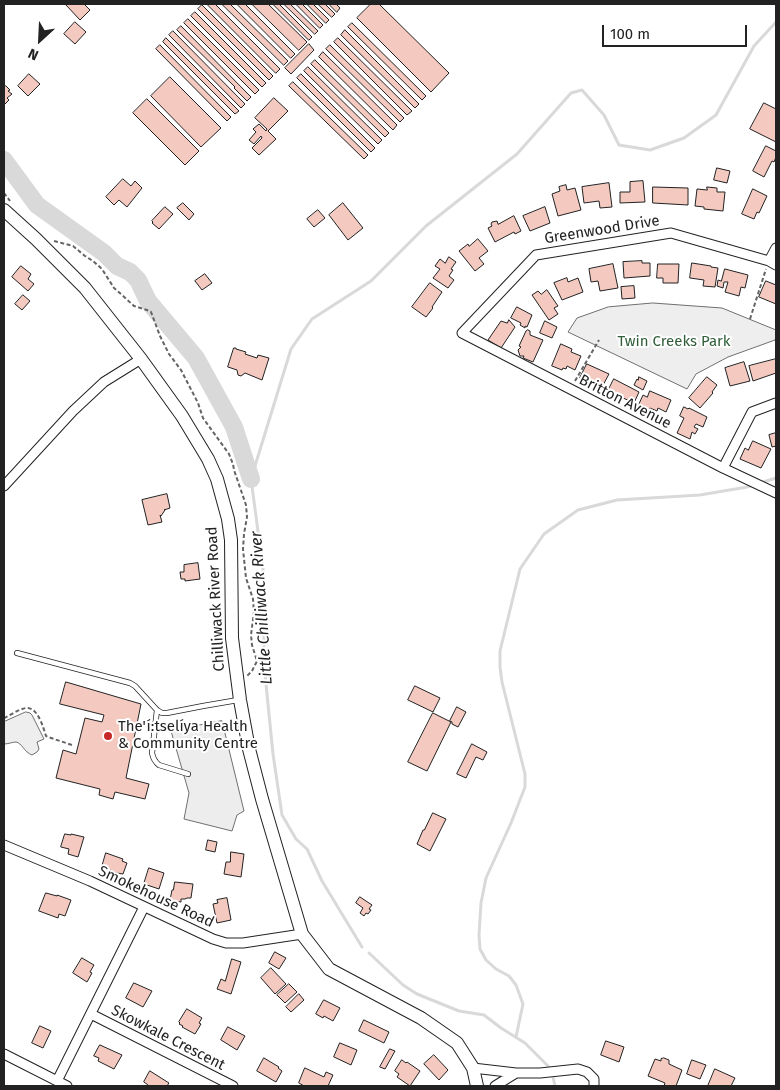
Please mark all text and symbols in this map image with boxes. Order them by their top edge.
north arrow [15,15,65,65]
scale bar [605,15,750,47]
text: 100 m [610,25,650,43]
text: N [26,44,41,64]
street label: Greenwood Drive [543,212,661,248]
park label: Twin Creeks Park [617,333,731,351]
street label: Britton Avenue [576,371,674,433]
street label: Chilliwack River Road [203,526,229,672]
water label: Little Chilliwack River [247,531,277,685]
place label: The'í:tselíya Health & Community Centre [118,718,258,753]
marker: The'í:tselíya Health & Community Centre [102,730,114,742]
street label: Smokehouse Road [95,862,217,932]
street label: Skowkale Crescent [108,1002,228,1074]

